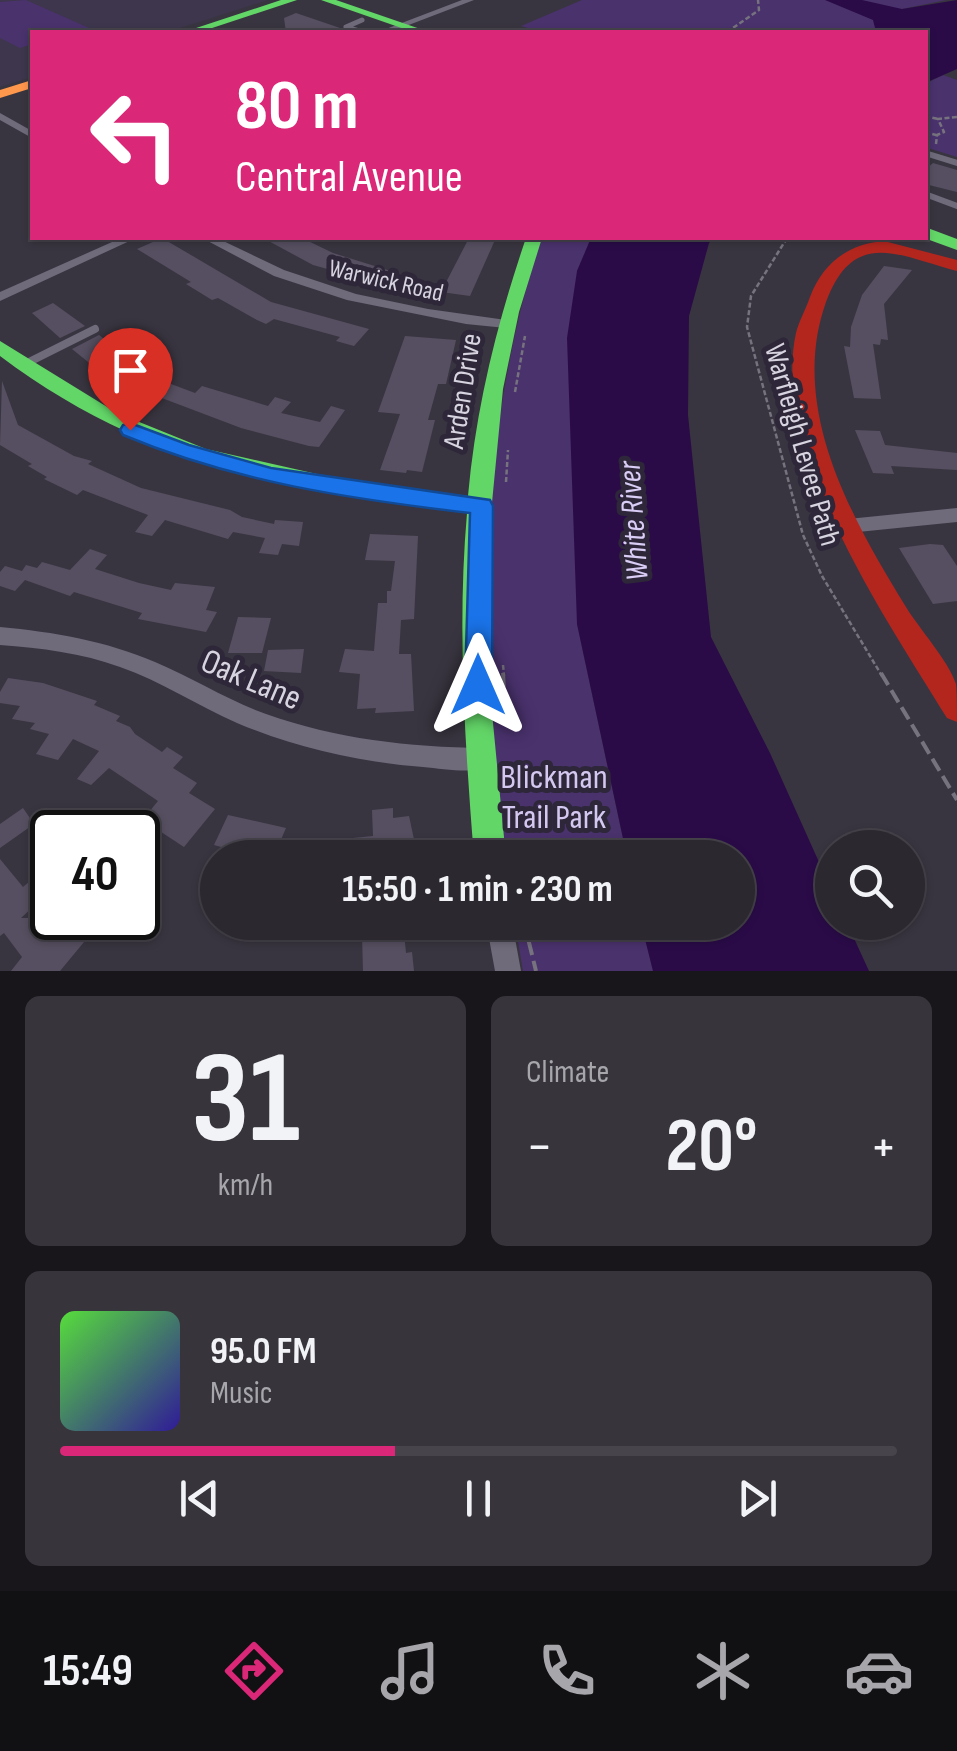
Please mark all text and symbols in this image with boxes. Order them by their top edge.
text: 80 m [235,65,359,149]
icon: left [70,70,200,200]
text: Central Avenue [235,150,463,205]
street label: Warwick Road [326,253,446,309]
pin [88,328,173,431]
street label: Arden Drive [436,331,490,452]
street label: Warfleigh Levee Path [756,340,848,550]
icon: arrive [103,343,158,398]
water label: White River [610,459,658,582]
position arrow [426,633,530,737]
street label: Oak Lane [194,640,308,720]
park label: Blickman Trail Park [500,756,608,839]
speed limit sign: 40 [30,810,160,940]
map controls [815,830,925,940]
button: search [815,830,925,940]
text: 15:50 · 1 min · 230 m [342,867,613,912]
text: 31 [191,1023,300,1179]
text: Climate [526,1053,609,1092]
text: 20° [665,1102,758,1193]
text: − [526,1114,553,1181]
text: + [870,1114,897,1181]
text: km/h [218,1166,273,1205]
text: 95.0 FM [210,1329,316,1374]
text: Music [210,1374,273,1413]
icon: previous [172,1471,227,1526]
icon: pause [451,1471,506,1526]
icon: next [730,1471,785,1526]
icon: directions [219,1636,289,1706]
icon: music [375,1636,445,1706]
icon: phone [532,1636,602,1706]
icon: climate [688,1636,758,1706]
icon: car [844,1636,914,1706]
text: 15:49 [43,1644,133,1699]

